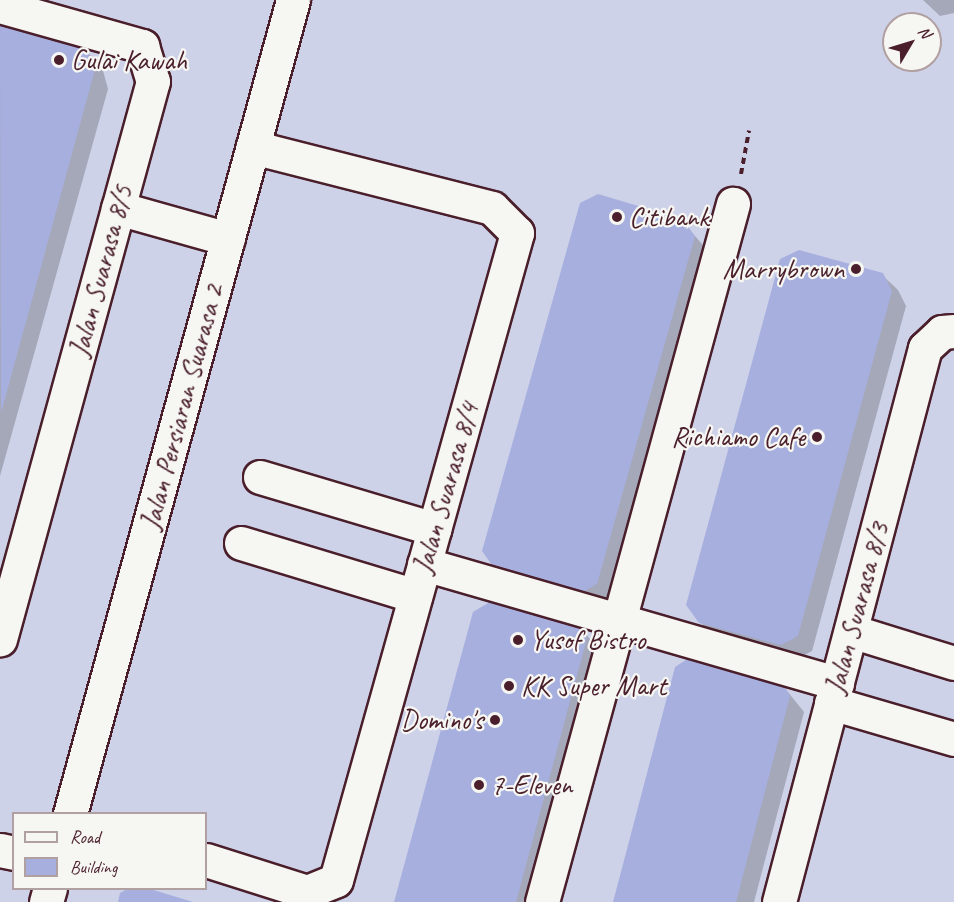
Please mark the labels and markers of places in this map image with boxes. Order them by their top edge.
place label: Gulai Kawah [71,43,186,77]
marker: Gulai Kawah [52,53,66,67]
place label: Citibank [629,200,708,234]
marker: Citibank [610,210,624,224]
place label: Marrybrown [723,252,844,286]
marker: Marrybrown [849,262,863,276]
place label: Richiamo Cafe [670,420,805,454]
marker: Richiamo Cafe [810,430,824,444]
place label: Yusof Bistro [530,623,646,657]
marker: Yusof Bistro [511,633,525,647]
place label: KK Super Mart [521,669,667,703]
marker: KK Super Mart [502,679,516,693]
place label: Domino's [400,703,483,737]
marker: Domino's [488,713,502,727]
place label: 7-Eleven [491,768,572,802]
marker: 7-Eleven [472,778,486,792]

